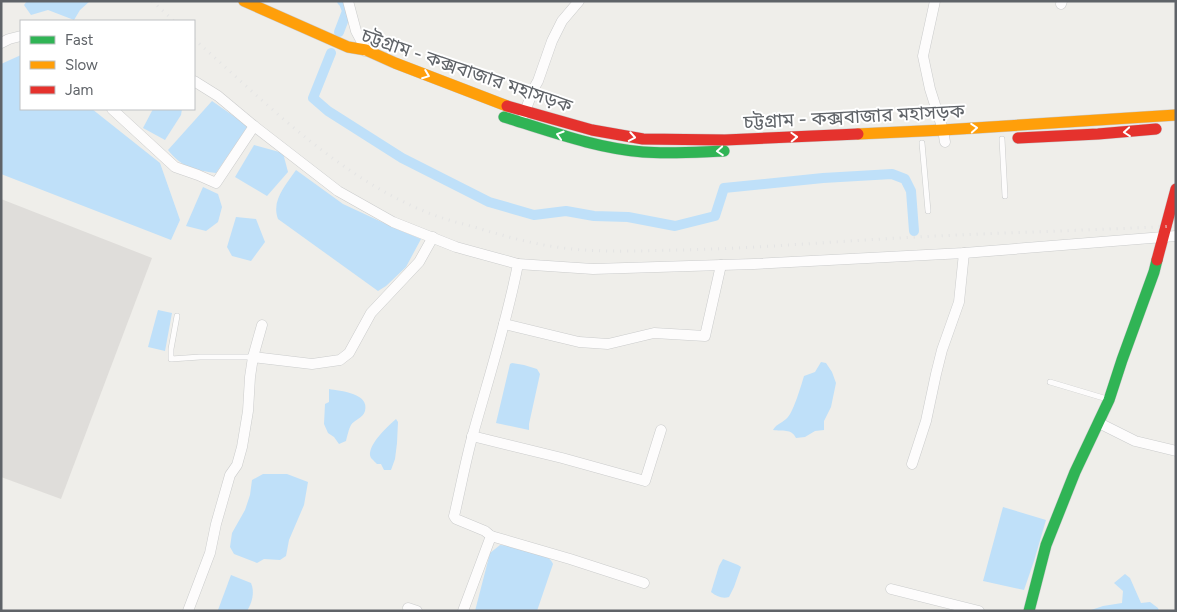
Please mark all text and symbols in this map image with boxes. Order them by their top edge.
legend [20,20,195,110]
street label: চট্টগ্রাম - কক্সবাজার মহাসড়ক [357,23,576,118]
text: Fast [65,31,94,49]
text: Slow [65,56,98,74]
one-way arrow [422,69,430,79]
text: Jam [65,81,93,99]
street label: চট্টগ্রাম - কক্সবাজার মহাসড়ক [742,99,966,134]
one-way arrow [970,123,978,134]
one-way arrow [1123,126,1131,137]
one-way arrow [556,130,564,140]
one-way arrow [790,131,798,142]
one-way arrow [627,132,636,142]
one-way arrow [716,146,724,157]

